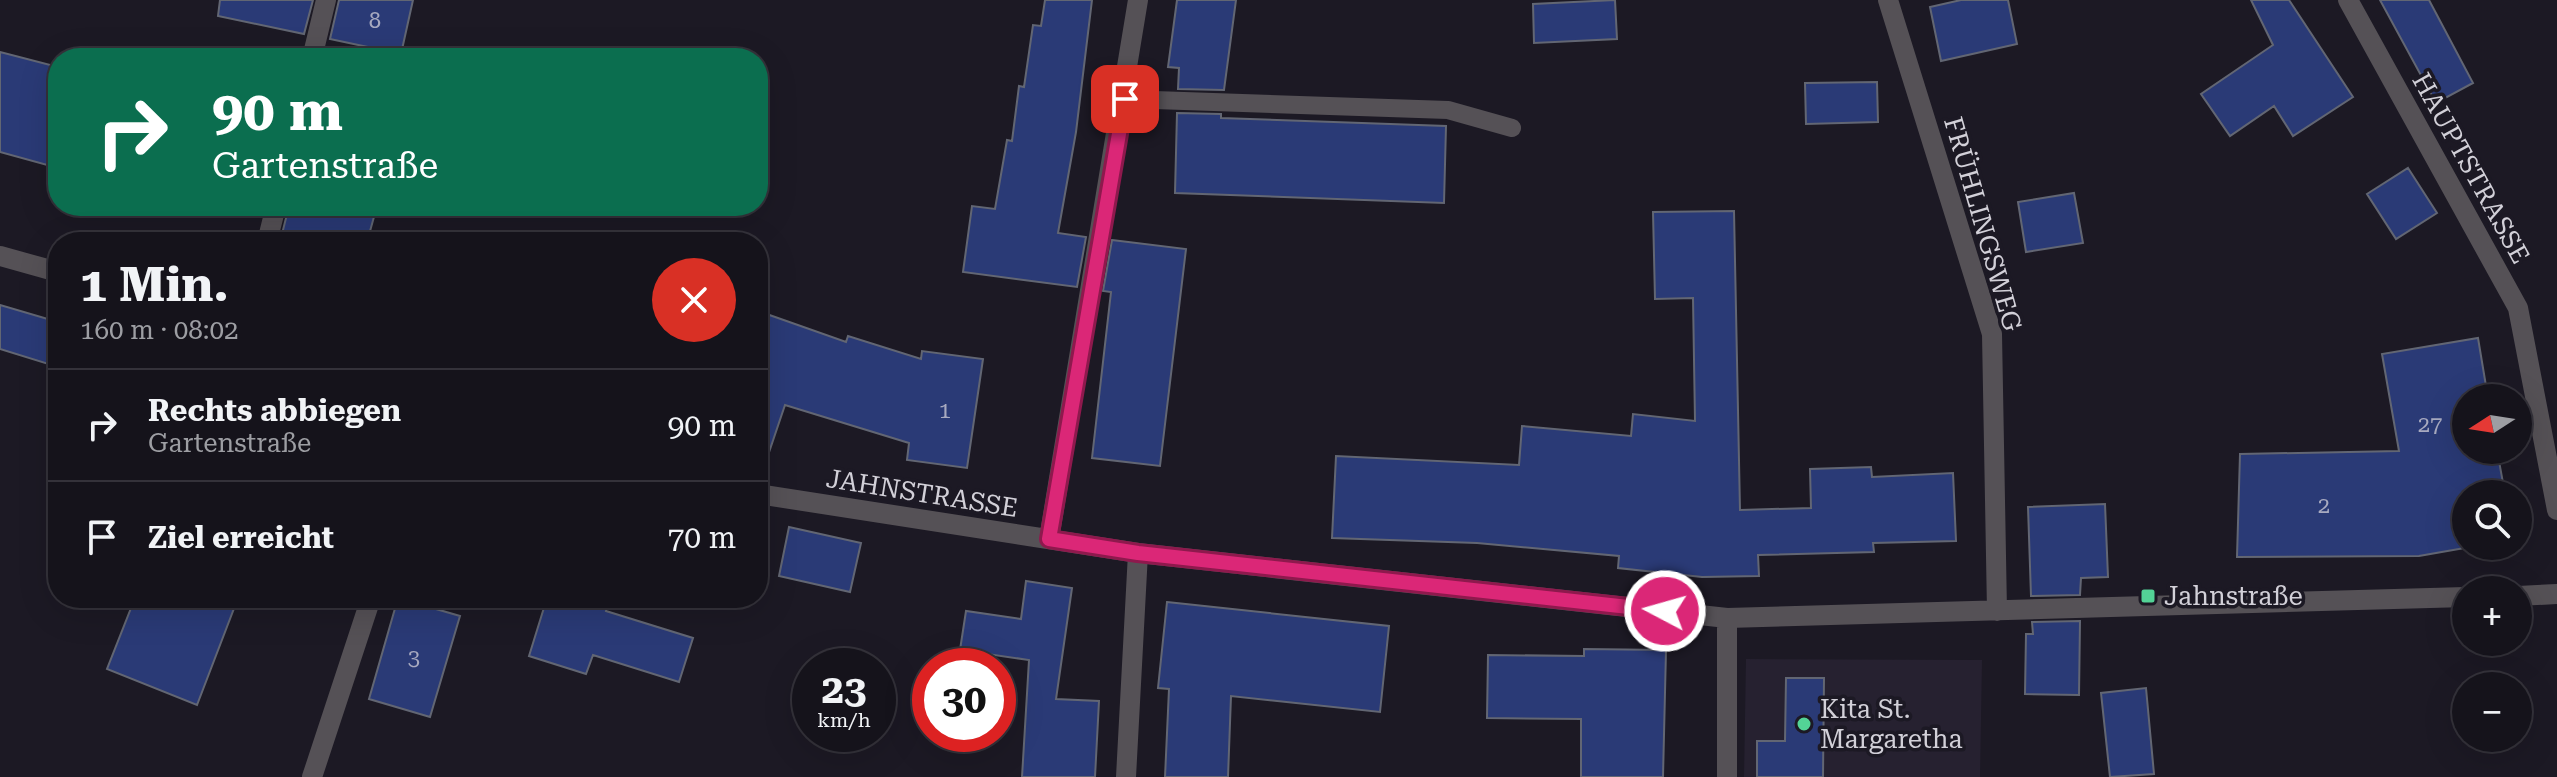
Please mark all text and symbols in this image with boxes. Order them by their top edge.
house number: 8 [369,8,381,33]
pin [1091,65,1159,133]
street label: HAUPTSTRASSE [2406,68,2536,268]
icon: arrive [1103,77,1147,121]
text: 90 m [212,78,343,144]
icon: right [80,80,184,184]
street label: FRÜHLINGSWEG [1938,113,2029,335]
text: Gartenstraße [212,145,438,187]
text: 1 Min. [80,257,229,313]
button: close [652,258,736,342]
text: 160 m · 08:02 [80,315,239,345]
north arrow [2452,384,2532,464]
map controls [2452,384,2532,752]
text: Rechts abbiegen [148,393,401,428]
house number: 1 [939,398,951,423]
icon: right [80,403,124,447]
text: 90 m [667,408,736,443]
house number: 27 [2418,412,2442,437]
text: Gartenstraße [148,428,311,458]
street label: JAHNSTRASSE [824,463,1020,523]
button: search [2452,480,2532,560]
house number: 2 [2318,493,2330,518]
icon: arrive [80,515,124,559]
text: Ziel erreicht [148,520,334,555]
text: 70 m [667,520,736,555]
position arrow [1623,569,1707,653]
button: + [2452,576,2532,656]
place label: Jahnstraße [2164,581,2303,611]
marker: Jahnstraße [2139,587,2157,605]
house number: 3 [408,645,420,670]
speed limit sign: 30 [912,648,1016,752]
text: 23 [822,666,866,713]
button: − [2452,672,2532,752]
place label: Kita St. Margaretha [1820,694,1963,754]
text: km/h [817,708,871,732]
marker: Kita St. Margaretha [1795,715,1813,733]

